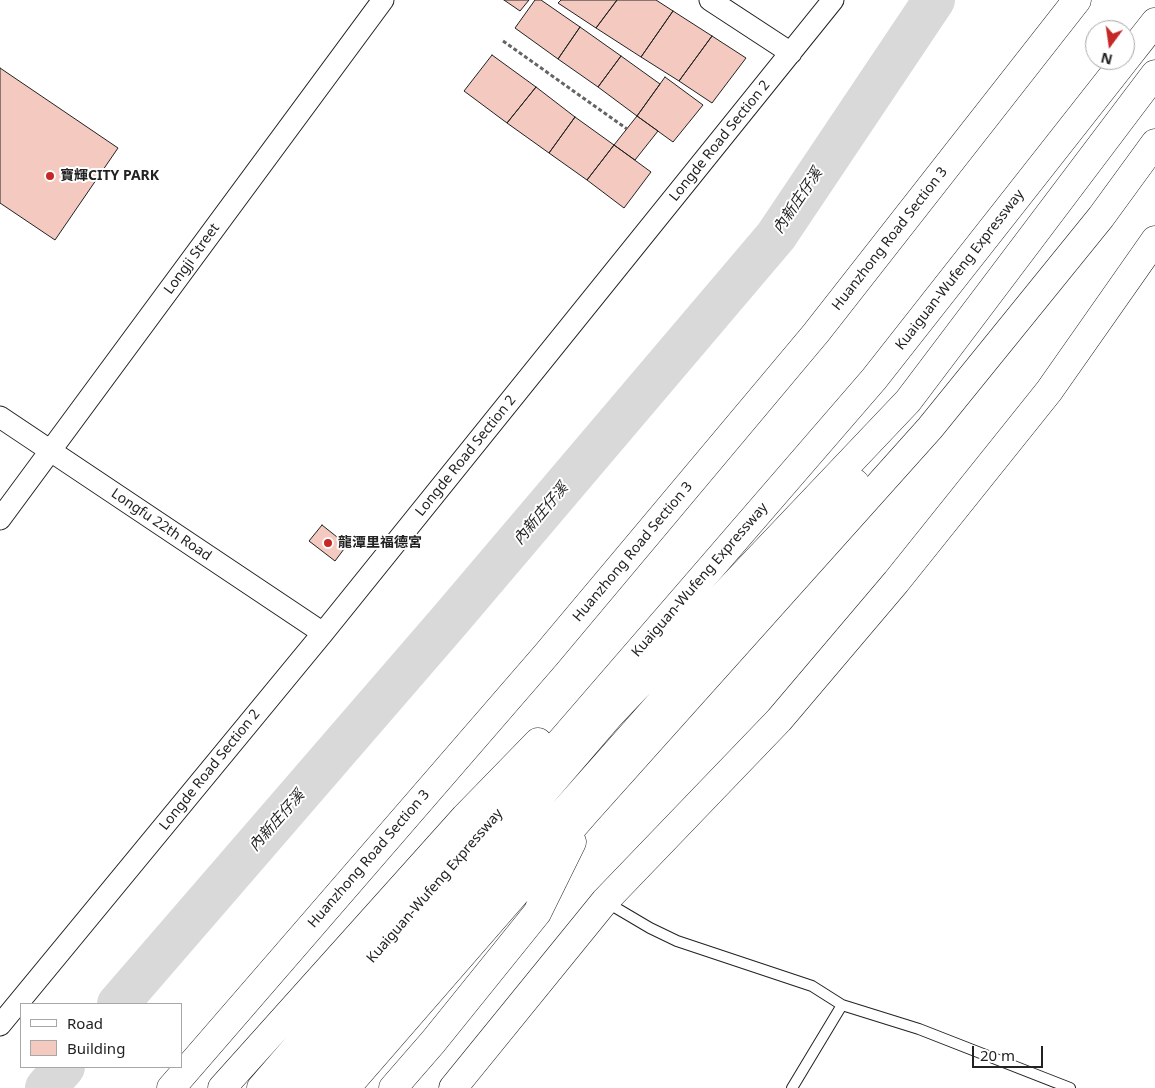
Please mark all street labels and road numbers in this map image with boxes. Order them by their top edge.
street label: Longde Road Section 2 [666,77,774,205]
street label: Huanzhong Road Section 3 [829,164,951,314]
street label: Kuaiguan-Wufeng Expressway [892,186,1028,354]
street label: Longji Street [161,220,223,298]
street label: Longde Road Section 2 [412,392,520,520]
street label: Huanzhong Road Section 3 [570,479,696,625]
street label: Longfu 22th Road [108,485,214,565]
street label: Kuaiguan-Wufeng Expressway [628,499,772,661]
street label: Longde Road Section 2 [156,706,264,834]
street label: Huanzhong Road Section 3 [305,787,433,931]
street label: Kuaiguan-Wufeng Expressway [363,805,507,967]

